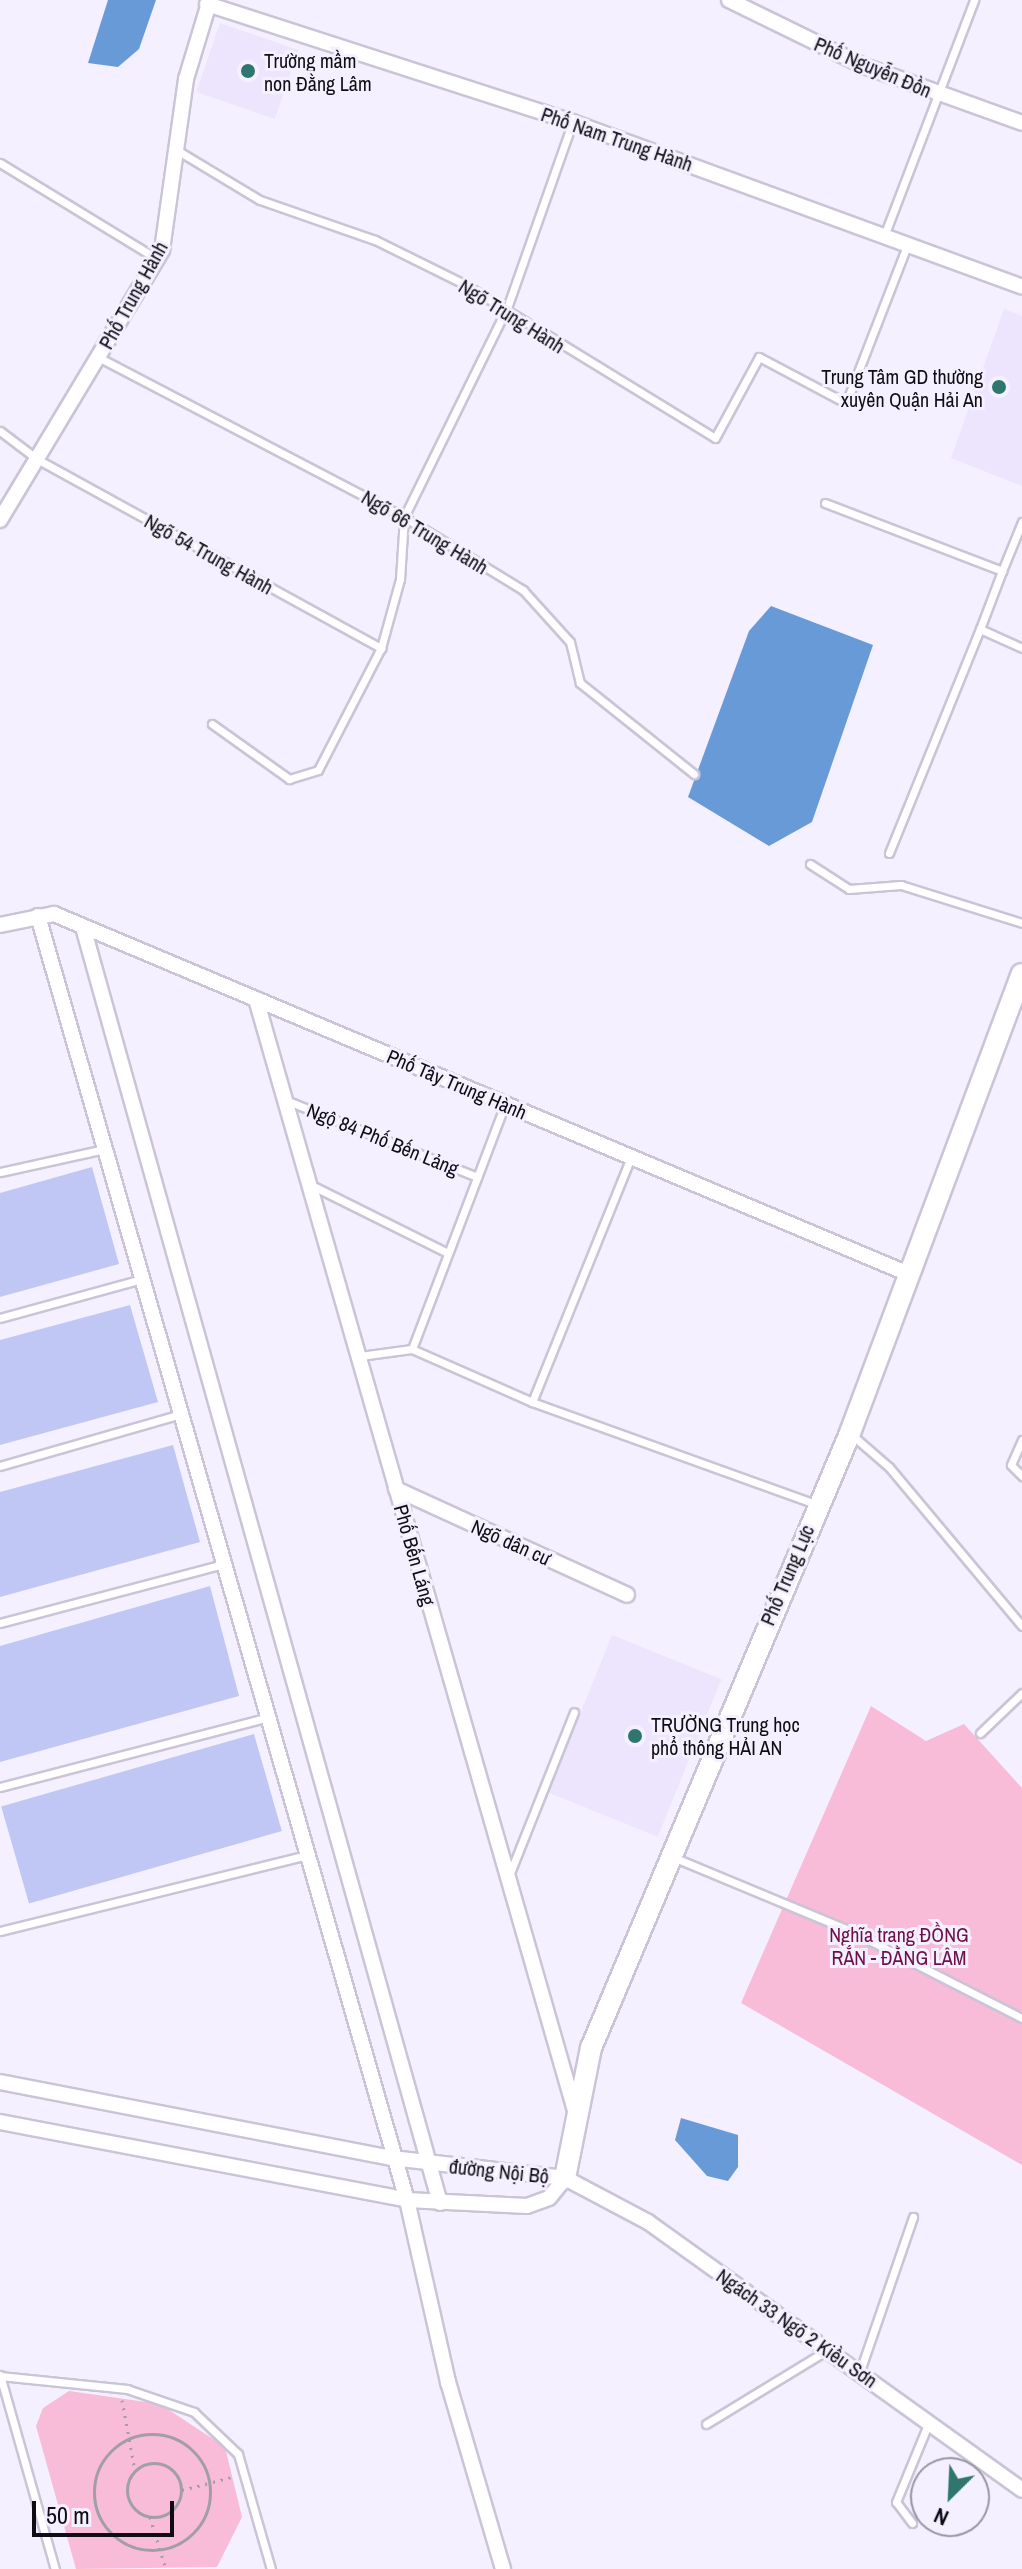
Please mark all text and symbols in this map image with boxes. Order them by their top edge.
street label: Phố Nguyễn Đồn [811,32,935,102]
place label: Trường mầm non Đằng Lâm [264,48,372,95]
marker: Trường mầm non Đằng Lâm [239,62,257,80]
street label: Phố Nam Trung Hành [538,102,696,176]
street label: Phố Trung Hành [93,237,173,353]
street label: Ngõ Trung Hành [454,274,570,358]
place label: Trung Tâm GD thường xuyên Quận Hải An [821,364,983,411]
marker: Trung Tâm GD thường xuyên Quận Hải An [990,378,1008,396]
street label: Ngõ 66 Trung Hành [357,485,493,579]
street label: Ngõ 54 Trung Hành [140,509,278,599]
street label: Phố Tây Trung Hành [383,1044,531,1124]
street label: Ngộ 84 Phố Bến Lảng [304,1098,462,1180]
street label: Phố Bến Láng [389,1502,441,1608]
street label: Ngõ dân cư [468,1514,554,1570]
street label: Phố Trung Lực [755,1521,819,1629]
place label: TRƯỜNG Trung học phổ thông HẢI AN [651,1712,800,1759]
marker: TRƯỜNG Trung học phổ thông HẢI AN [626,1727,644,1745]
park label: Nghĩa trang ĐỒNG RẮN - ĐẰNG LÂM [829,1923,969,1970]
street label: đường Nội Bộ [448,2154,550,2188]
street label: Ngách 33 Ngõ 2 Kiều Sơn [712,2264,882,2392]
north arrow [910,2457,990,2537]
scale bar [36,2485,178,2535]
text: 50 m [46,2499,90,2531]
text: N [929,2501,953,2533]

